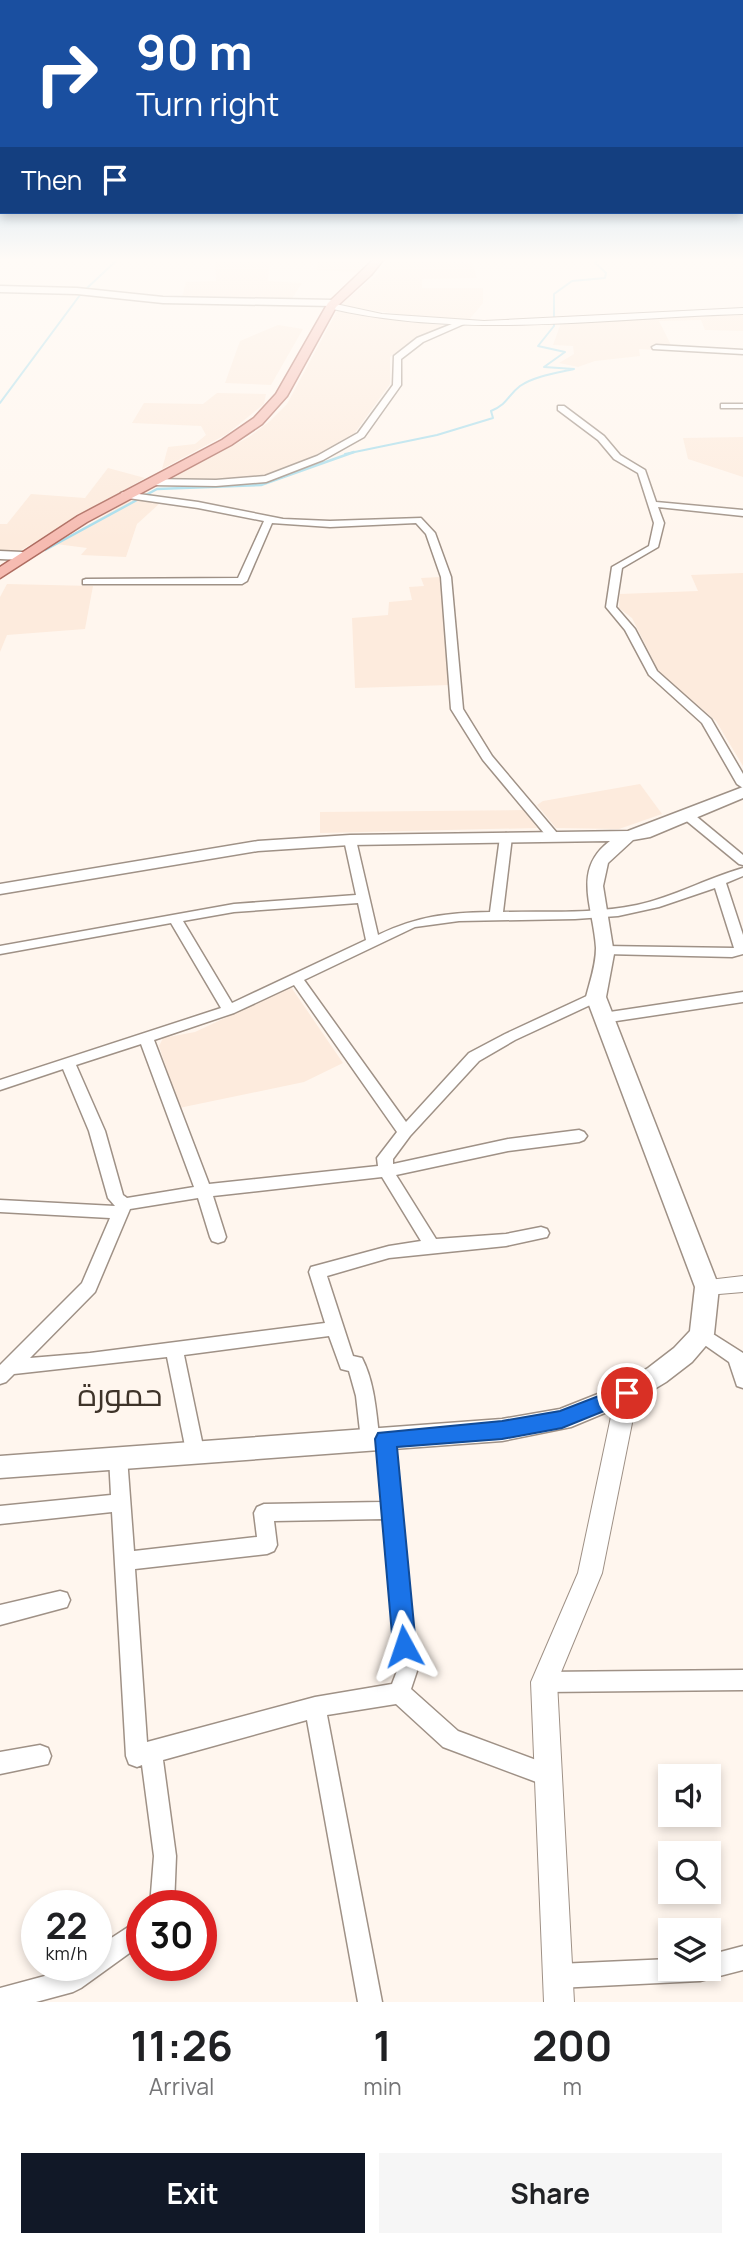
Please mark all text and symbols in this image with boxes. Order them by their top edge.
text: 90 m [136,18,253,85]
icon: right [21,28,112,119]
text: Turn right [136,82,279,126]
icon: arrive [96,161,134,199]
text: Then [21,162,82,198]
pin [597,1363,657,1423]
district label: حمورة [78,1372,162,1416]
icon: arrive [608,1374,646,1412]
position arrow [367,1609,441,1683]
map controls [658,1764,721,1981]
button: sound [658,1764,721,1827]
button: search [658,1841,721,1904]
speed limit sign: 30 [126,1890,217,1981]
text: 22 [46,1902,87,1950]
button: layers [658,1918,721,1981]
text: km/h [46,1941,87,1965]
text: 11:26 [130,2016,233,2074]
text: 1 [373,2016,392,2074]
text: 200 [532,2016,613,2074]
text: Arrival [149,2070,214,2102]
text: min [363,2070,402,2102]
text: m [563,2070,582,2102]
button: Exit [21,2153,365,2233]
button: Share [379,2153,722,2233]

